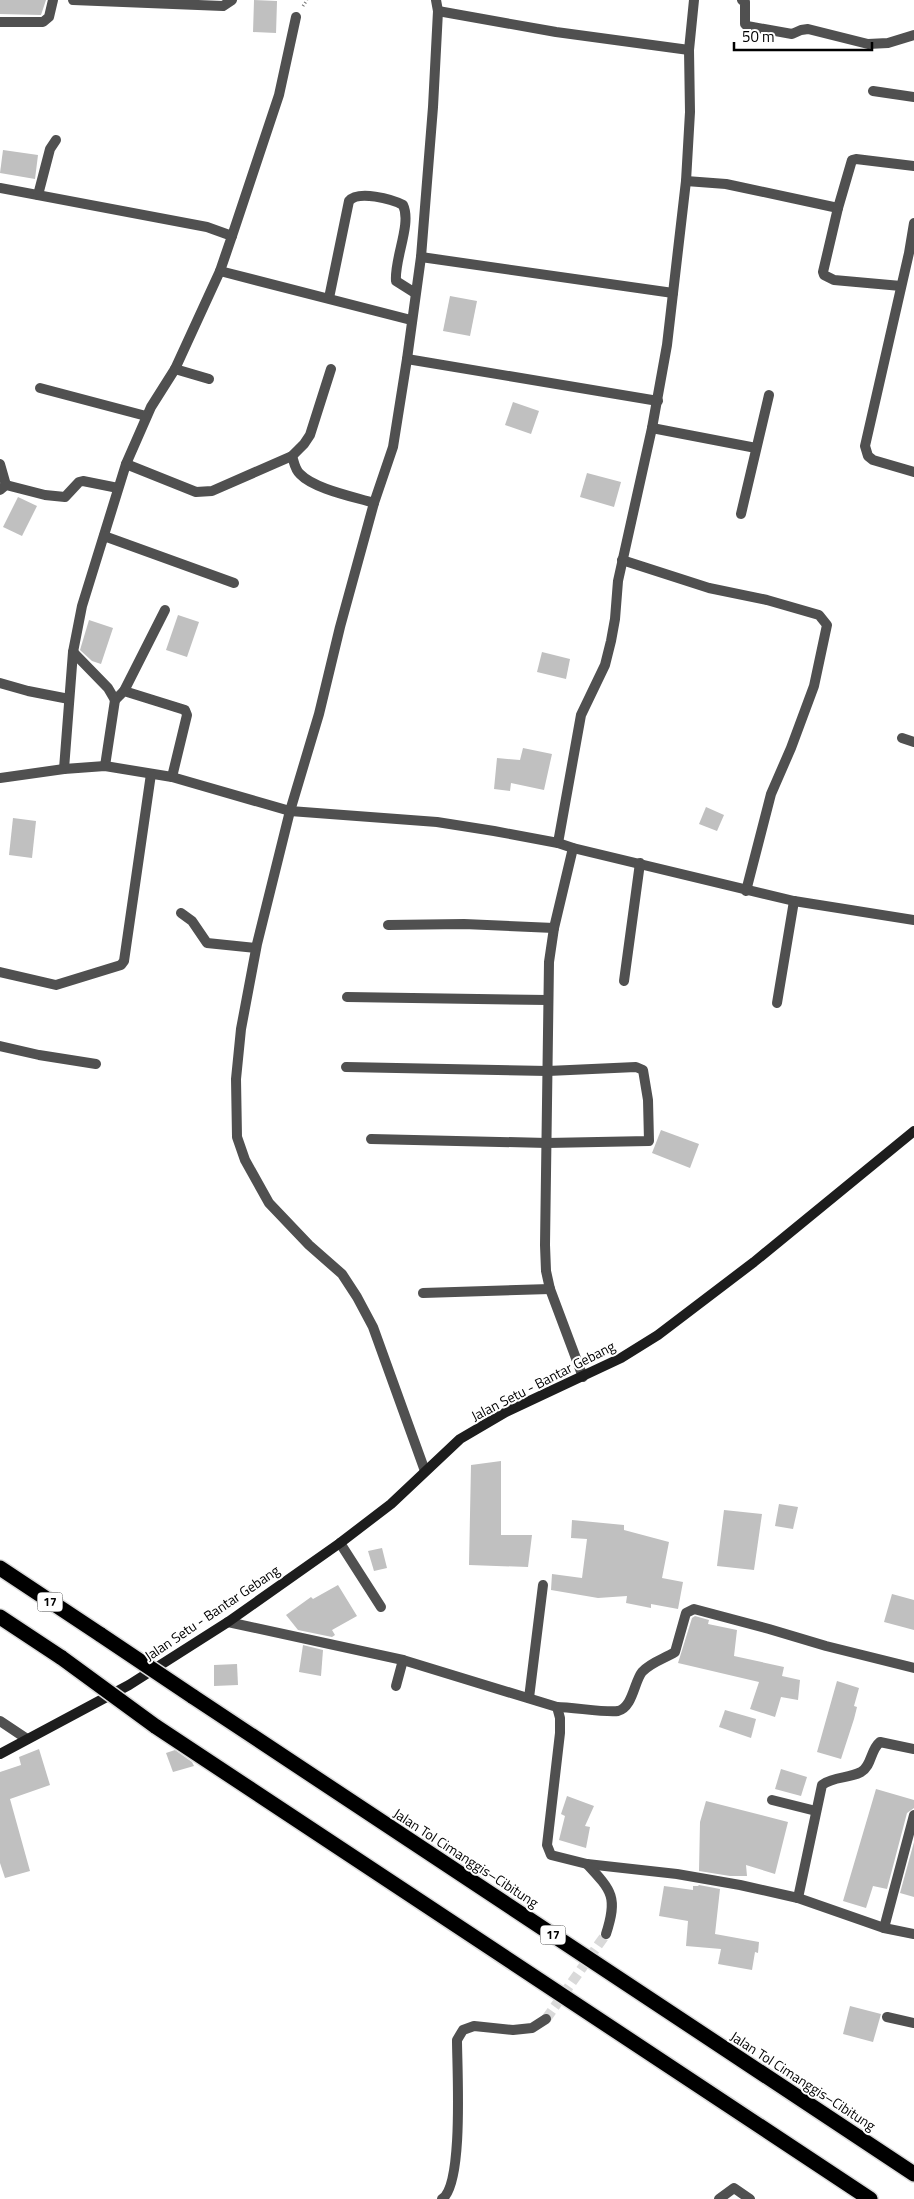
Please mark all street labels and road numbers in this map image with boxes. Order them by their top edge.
street label: Jalan Setu - Bantar Gebang [467,1335,618,1426]
street label: Jalan Setu - Bantar Gebang [140,1559,283,1666]
road number: 17 [38,1592,62,1611]
street label: Jalan Tol Cimanggis–Cibitung [389,1803,543,1913]
road number: 17 [540,1926,566,1944]
street label: Jalan Tol Cimanggis–Cibitung [726,2026,880,2136]

